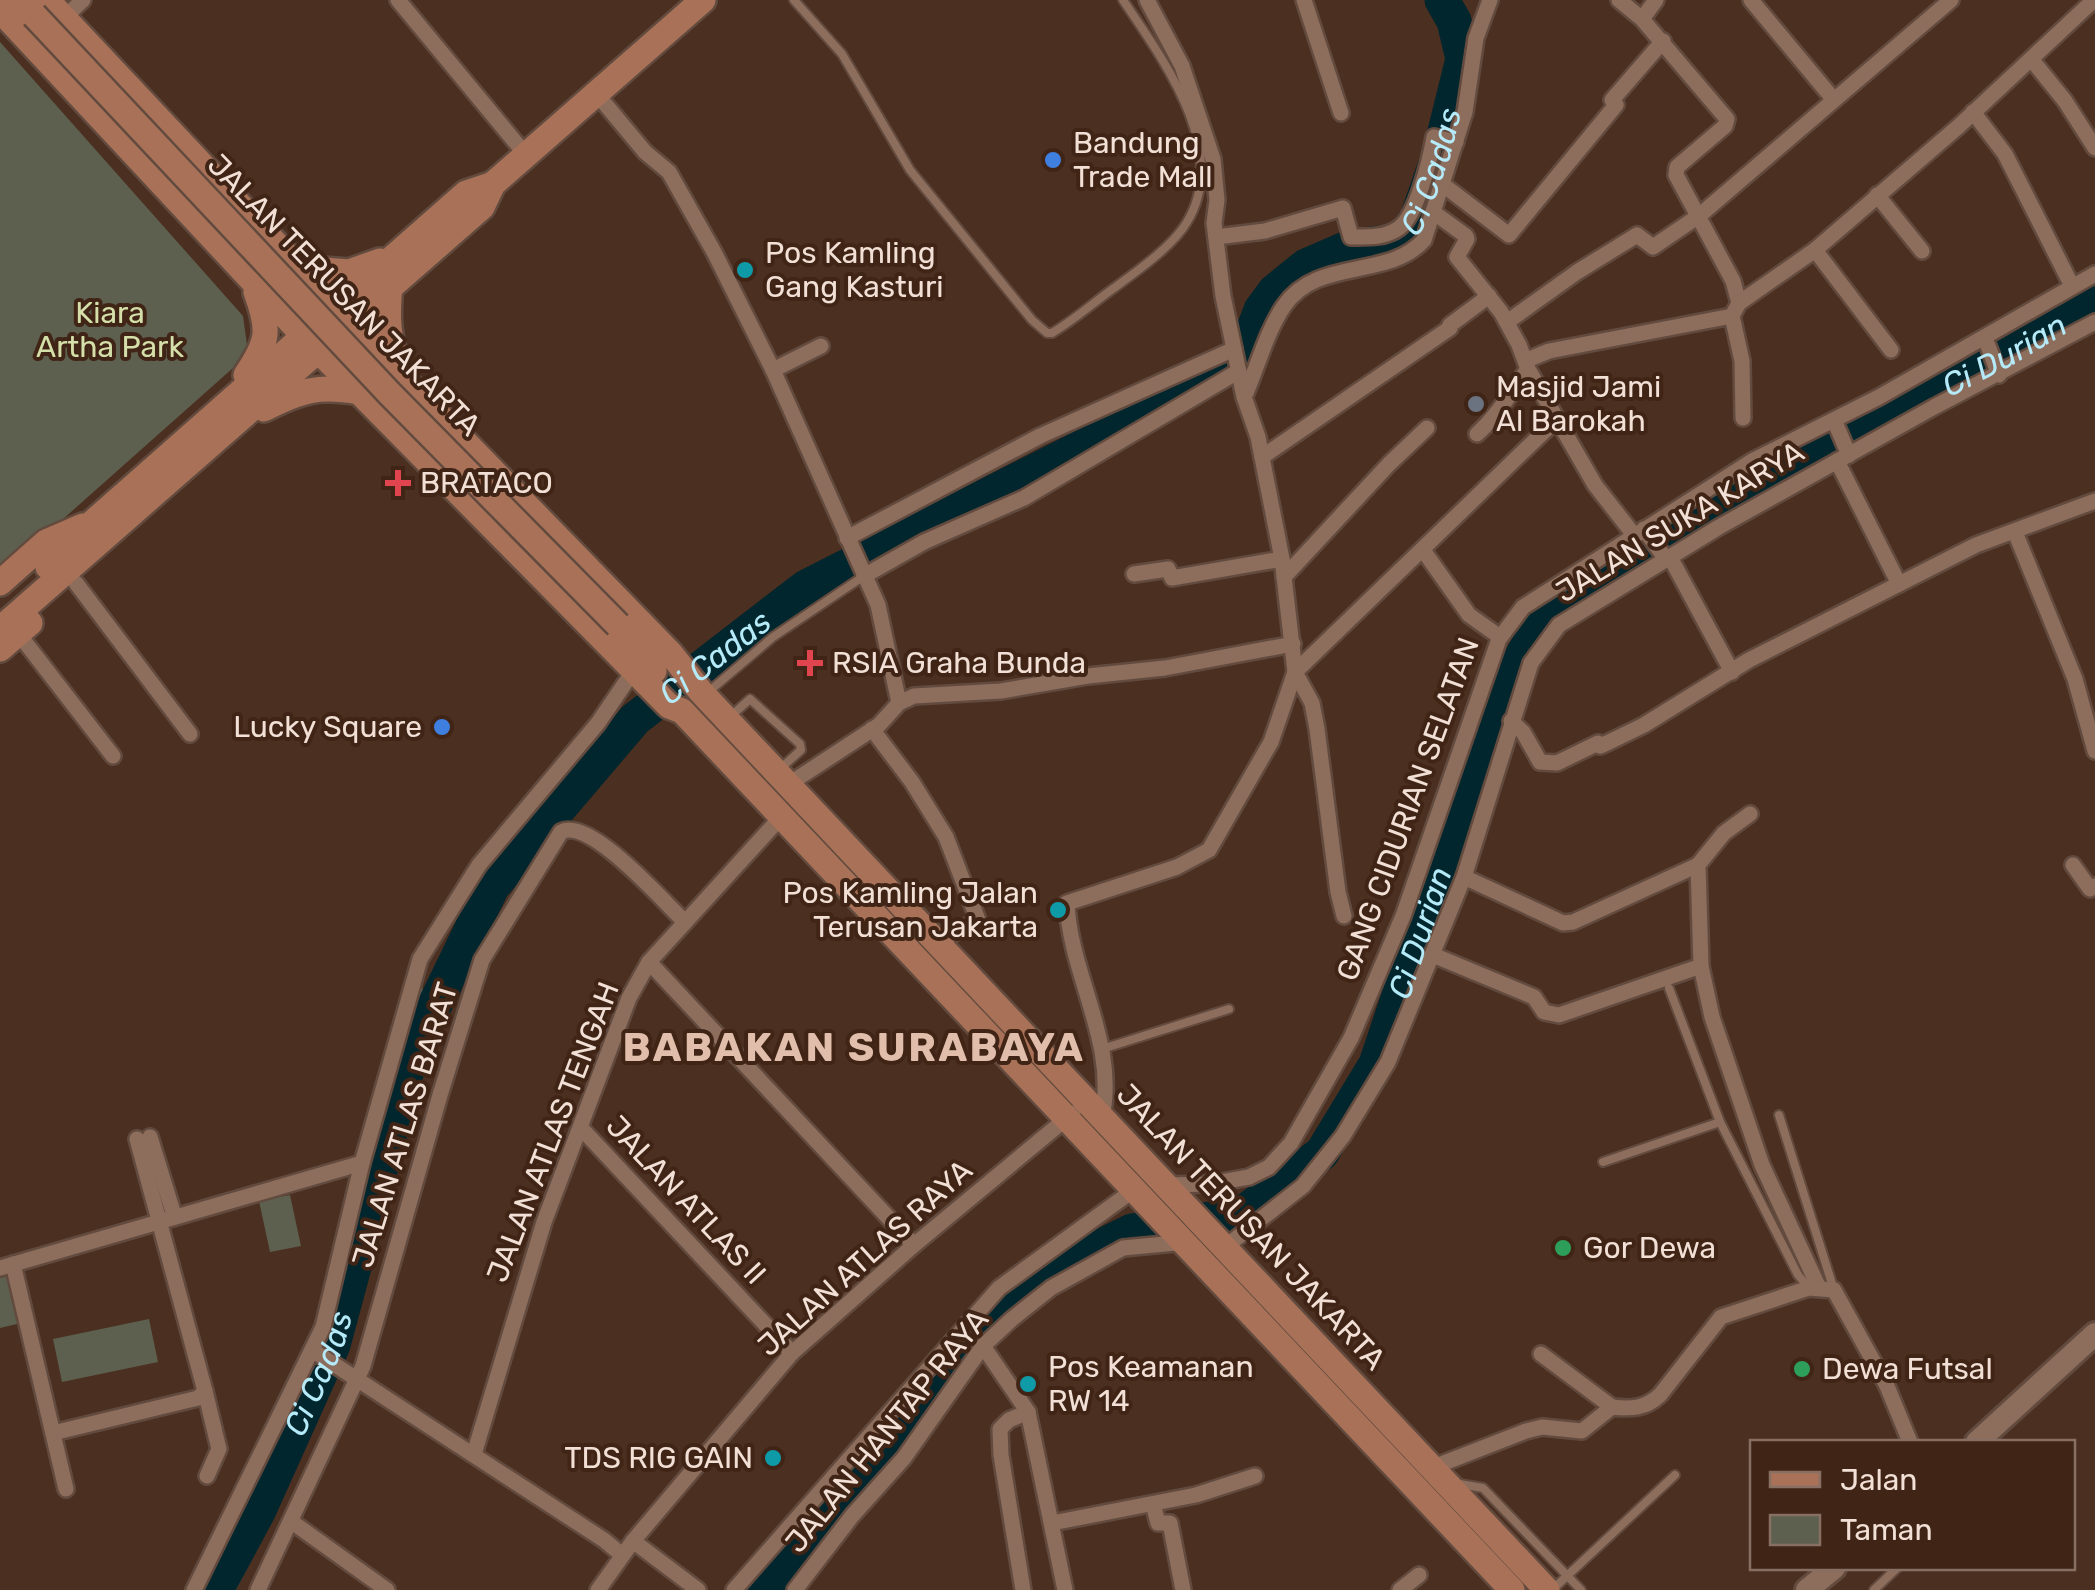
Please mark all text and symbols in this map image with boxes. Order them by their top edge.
water label: Ci Cadas [1392,104,1469,243]
place label: Bandung Trade Mall [1073,125,1213,195]
street label: JALAN TERUSAN JAKARTA [200,147,488,443]
marker: Bandung Trade Mall [1042,149,1064,171]
place label: Pos Kamling Gang Kasturi [765,235,944,305]
marker: Pos Kamling Gang Kasturi [734,259,756,281]
park label: Kiara Artha Park [36,295,184,365]
water label: Ci Durian [1936,306,2074,405]
place label: Masjid Jami Al Barokah [1496,369,1661,439]
marker: Masjid Jami Al Barokah [1465,393,1487,415]
street label: JALAN SUKA KARYA [1550,434,1810,610]
place label: BRATACO [420,465,553,501]
marker: BRATACO [385,470,411,496]
water label: Ci Cadas [651,602,778,712]
street label: GANG CIDURIAN SELATAN [1329,633,1487,985]
place label: RSIA Graha Bunda [832,645,1086,681]
marker: RSIA Graha Bunda [797,650,823,676]
place label: Lucky Square [233,709,422,745]
marker: Lucky Square [431,716,453,738]
water label: Ci Durian [1380,862,1460,1004]
place label: Pos Kamling Jalan Terusan Jakarta [783,875,1038,945]
marker: Pos Kamling Jalan Terusan Jakarta [1047,899,1069,921]
street label: JALAN ATLAS TENGAH [479,977,627,1287]
street label: JALAN ATLAS BARAT [345,978,465,1272]
district label: BABAKAN SURABAYA [623,1024,1085,1071]
street label: JALAN TERUSAN JAKARTA [1109,1077,1393,1377]
street label: JALAN ATLAS II [599,1108,773,1292]
street label: JALAN ATLAS RAYA [750,1152,980,1364]
place label: Gor Dewa [1583,1230,1716,1266]
marker: Gor Dewa [1552,1237,1574,1259]
street label: JALAN HANTAP RAYA [778,1302,996,1560]
water label: Ci Cadas [276,1307,360,1442]
place label: Pos Keamanan RW 14 [1048,1349,1254,1419]
place label: Dewa Futsal [1822,1351,1993,1387]
marker: Dewa Futsal [1791,1358,1813,1380]
marker: Pos Keamanan RW 14 [1017,1373,1039,1395]
place label: TDS RIG GAIN [564,1440,753,1476]
legend [1750,1440,2075,1570]
marker: TDS RIG GAIN [762,1447,784,1469]
text: Jalan [1840,1462,1918,1498]
text: Taman [1840,1512,1933,1548]

